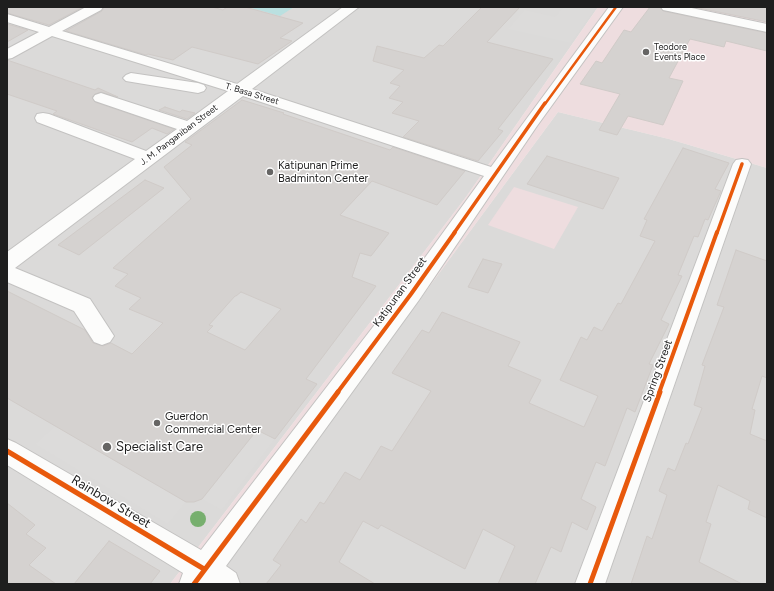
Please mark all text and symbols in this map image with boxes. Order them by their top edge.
place label: Teodore Events Place [654,42,705,63]
marker: Teodore Events Place [641,47,651,57]
street label: T. Basa Street [224,81,280,107]
street label: J. M. Panganiban Street [138,102,220,168]
place label: Katipunan Prime Badminton Center [278,159,368,185]
marker: Katipunan Prime Badminton Center [265,167,275,177]
street label: Katipunan Street [370,255,430,329]
street label: Spring Street [641,338,675,404]
place label: Guerdon Commercial Center [165,410,261,436]
marker: Guerdon Commercial Center [152,418,162,428]
place label: Specialist Care [116,439,203,455]
marker: Specialist Care [101,441,113,453]
street label: Rainbow Street [68,472,154,532]

